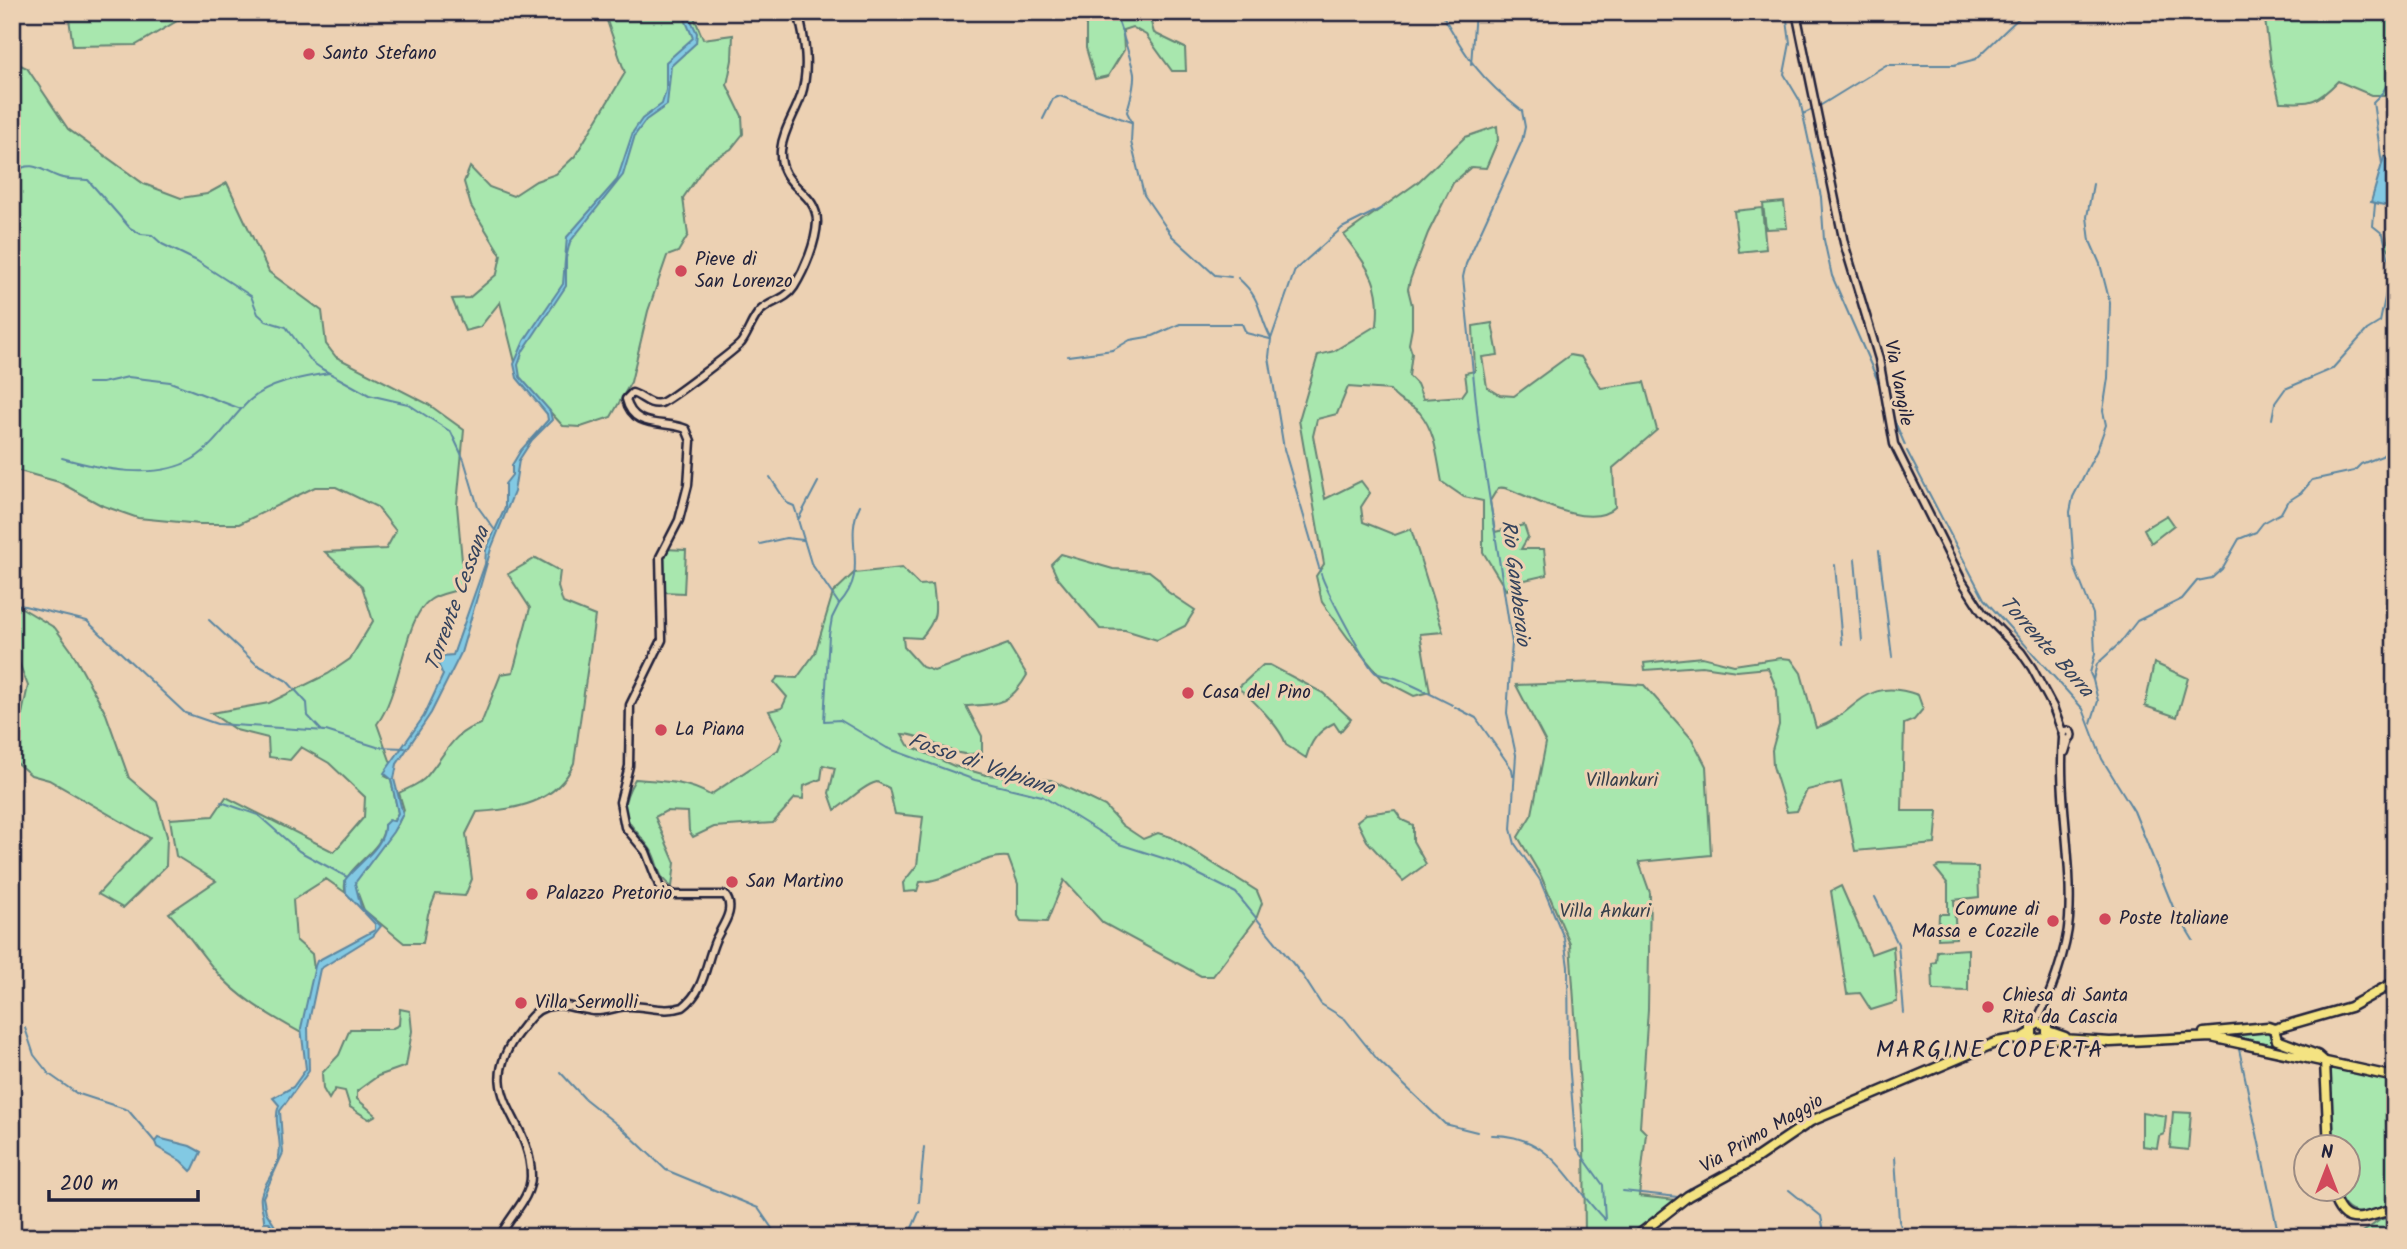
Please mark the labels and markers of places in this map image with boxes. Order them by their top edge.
place label: Santo Stefano [323,39,437,69]
marker: Santo Stefano [301,46,317,62]
place label: Pieve di San Lorenzo [695,245,793,297]
marker: Pieve di San Lorenzo [673,263,689,279]
place label: Casa del Pino [1202,678,1311,708]
marker: Casa del Pino [1180,685,1196,701]
place label: La Piana [675,715,745,745]
marker: La Piana [653,722,669,738]
place label: San Martino [746,867,844,897]
marker: San Martino [724,874,740,890]
place label: Palazzo Pretorio [546,879,672,909]
marker: Palazzo Pretorio [524,886,540,902]
place label: Comune di Massa e Cozzile [1912,895,2040,947]
place label: Poste Italiane [2119,904,2229,934]
marker: Poste Italiane [2097,911,2113,927]
marker: Comune di Massa e Cozzile [2045,913,2061,929]
place label: Chiesa di Santa Rita da Cascia [2002,981,2128,1033]
place label: Villa Sermolli [535,988,639,1018]
marker: Villa Sermolli [513,995,529,1011]
marker: Chiesa di Santa Rita da Cascia [1980,999,1996,1015]

